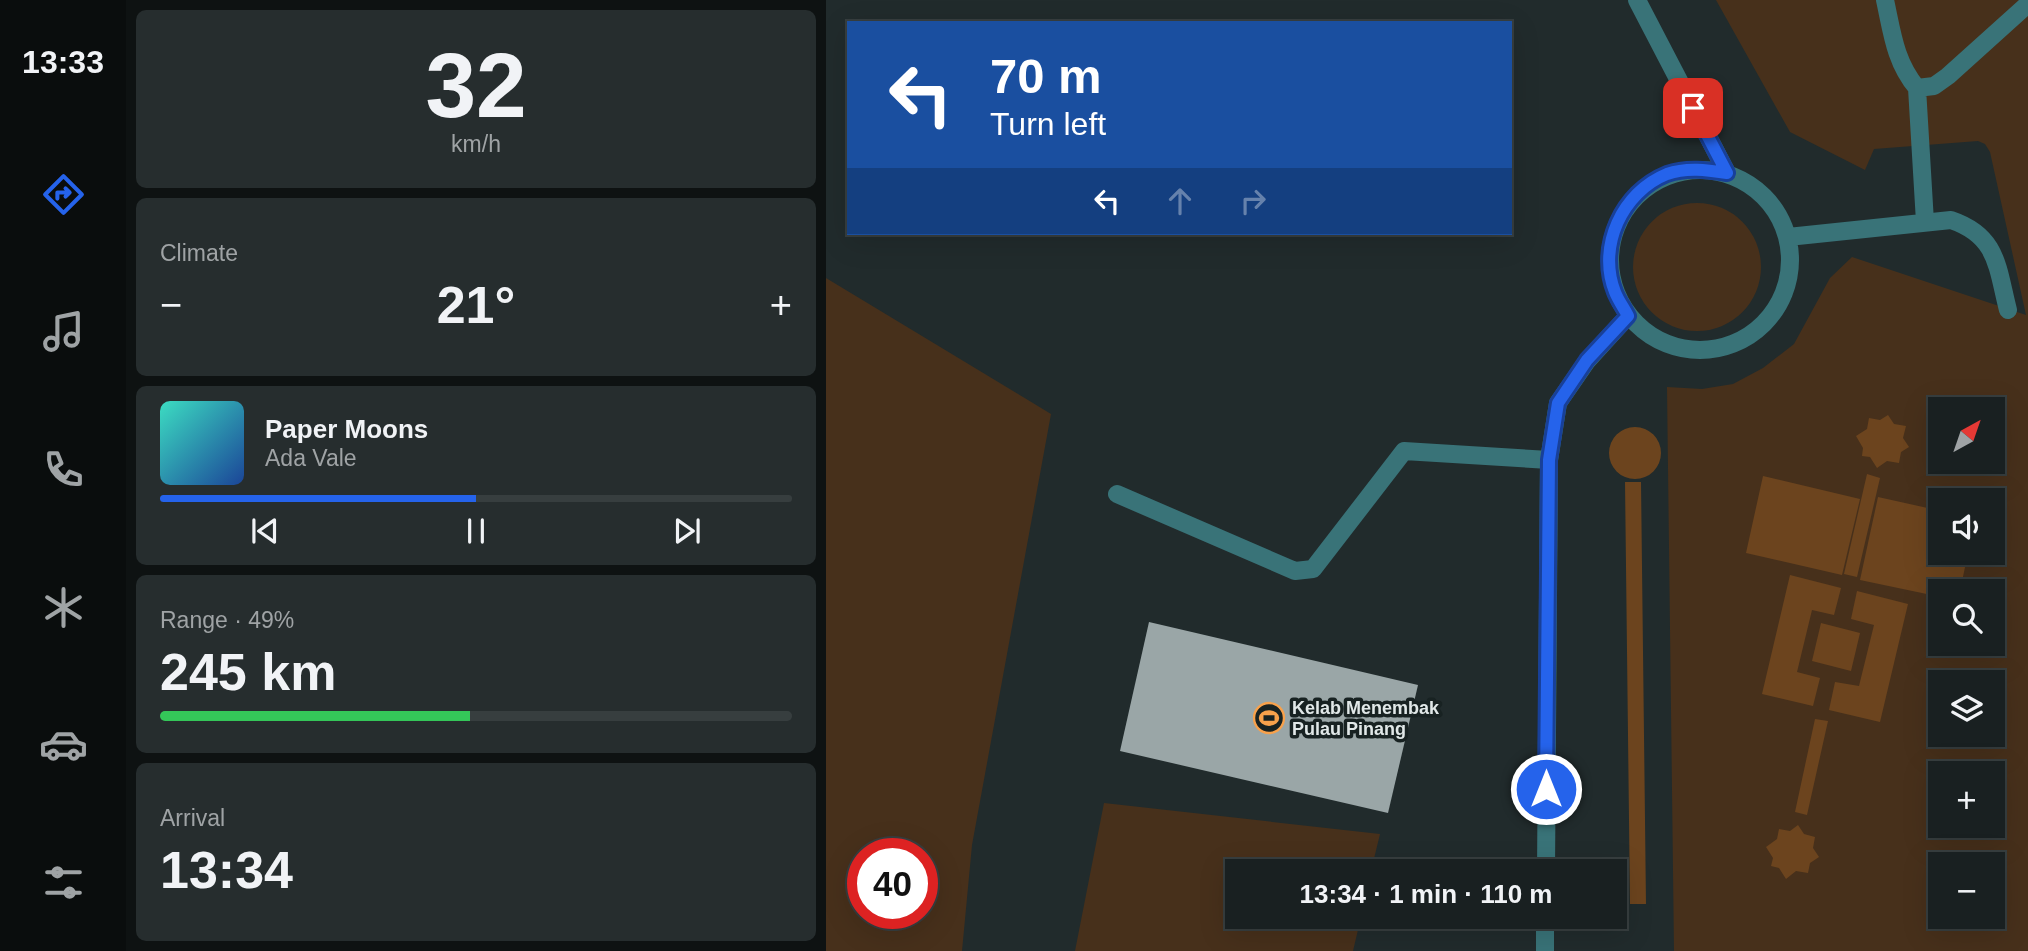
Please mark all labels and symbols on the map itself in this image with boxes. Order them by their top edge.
pin [1663,78,1723,138]
north arrow [1928,397,2006,474]
place label: Kelab Menembak Pulau Pinang [1292,698,1440,739]
sports icon: Kelab Menembak Pulau Pinang [1252,701,1286,735]
position arrow [1509,752,1583,826]
speed limit sign: 40 [847,838,938,929]

